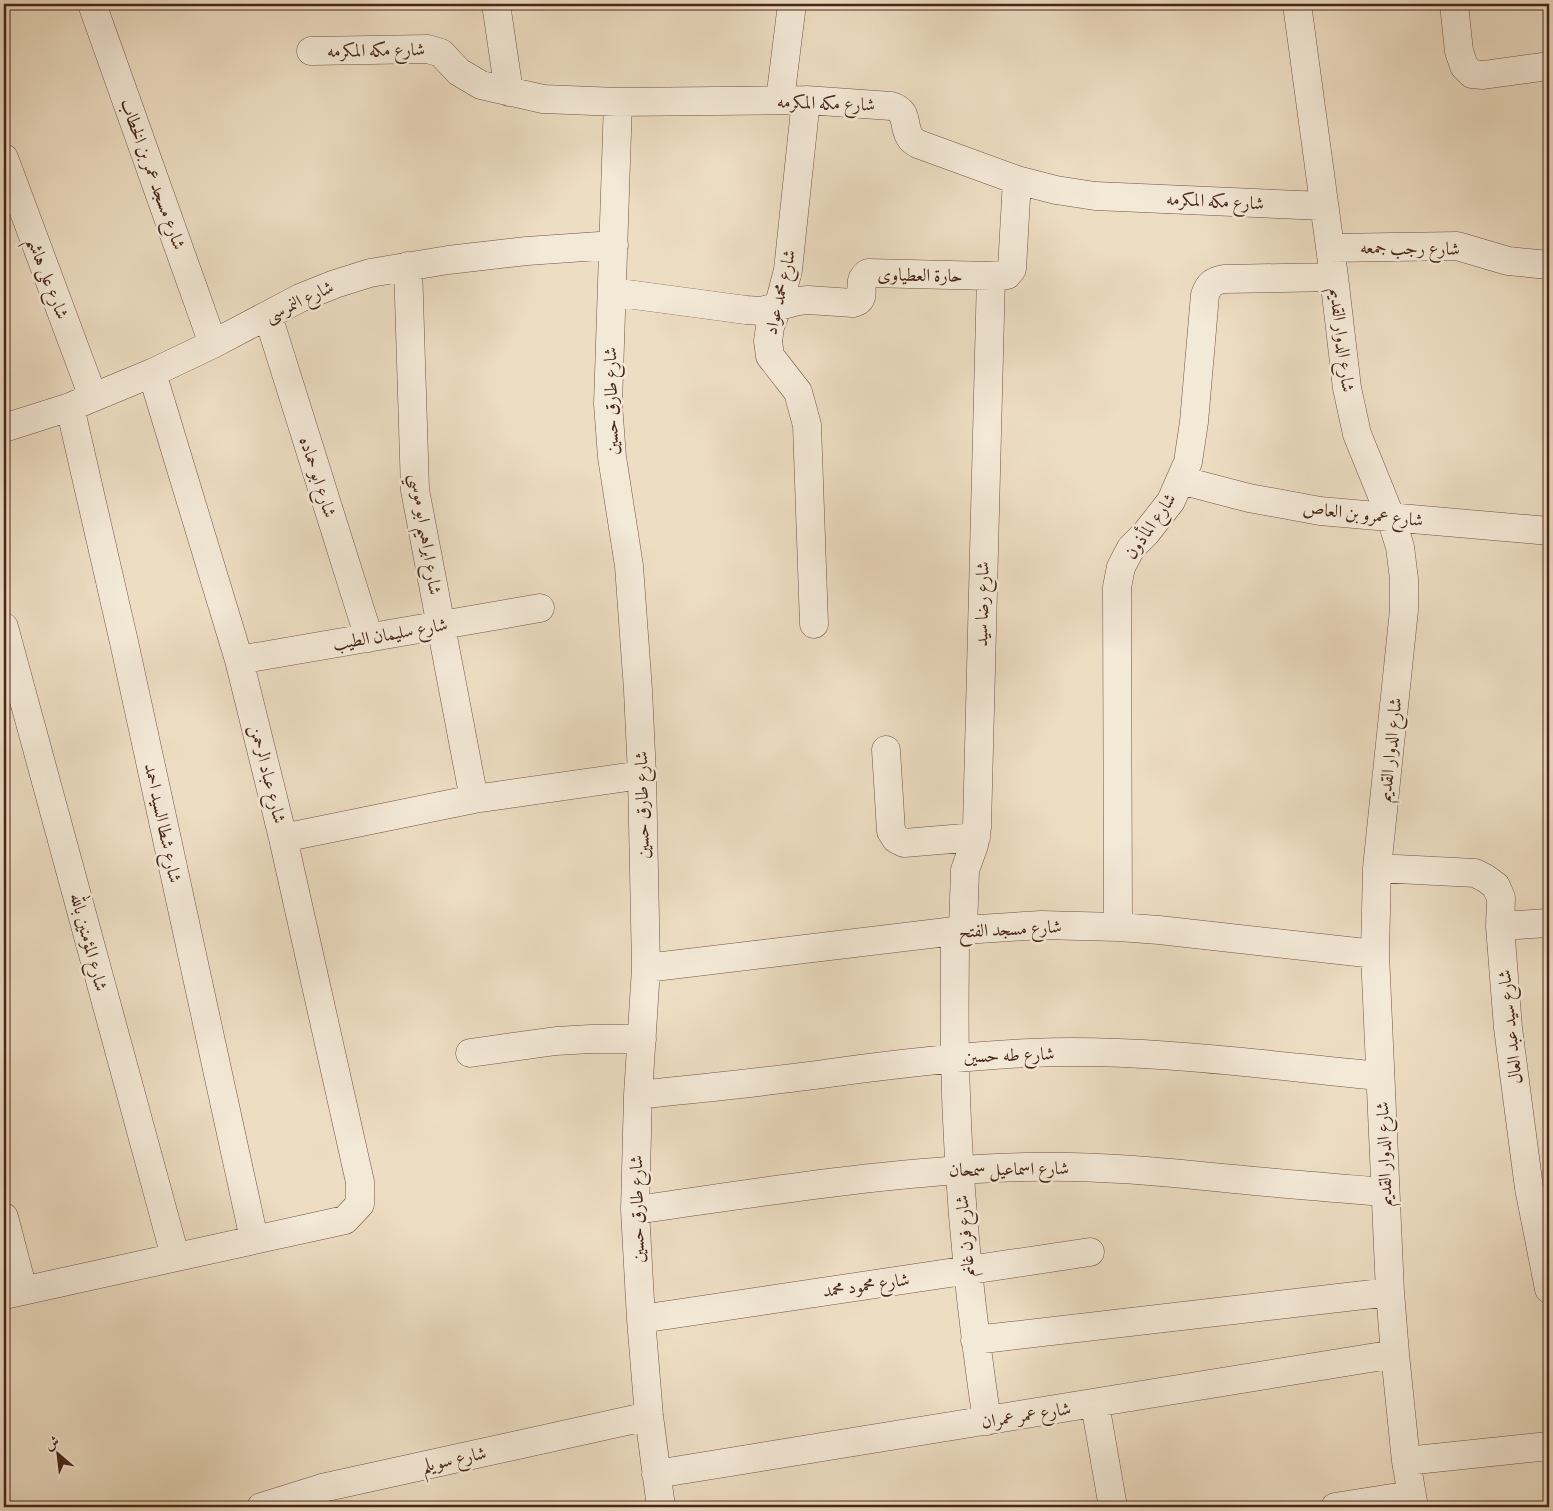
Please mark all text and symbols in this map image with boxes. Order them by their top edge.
street label: شارع مكه المكرمه [327,37,425,66]
street label: شارع مكه المكرمه [776,89,876,120]
street label: شارع مسجد عمر بن الخطاب [112,95,191,254]
street label: شارع مكه المكرمه [1165,186,1265,219]
street label: شارع على هاشم [16,234,75,325]
street label: شارع رجب جمعه [1360,235,1460,264]
street label: شارع محمد عواد [759,247,804,338]
street label: حارة العطياوى [877,262,963,288]
street label: شارع النمرسى [261,275,339,330]
street label: شارع الدوار القديم [1320,286,1360,394]
street label: شارع طارق حسين [598,347,627,455]
street label: شارع ابو حماده [291,433,342,522]
street label: شارع ابراهيم ابو موسي [399,472,447,597]
street label: شارع المأذون [1118,487,1184,566]
street label: شارع عمرو بن العاص [1301,496,1424,535]
street label: شارع رضا سيد [969,561,998,647]
street label: شارع سليمان الطيب [331,612,450,659]
street label: شارع الدوار القديم [1373,697,1411,804]
street label: شارع عباد الرحمن [241,722,292,827]
street label: شارع طارق حسين [629,751,658,859]
street label: شارع شطا السيد احمد [136,761,187,886]
street label: شارع المؤمنين بالله [61,890,116,995]
street label: شارع مسجد الفتح [958,914,1062,948]
street label: شارع سيد عبد العال [1492,968,1531,1085]
street label: شارع طه حسين [963,1041,1055,1072]
street label: شارع الدوار القديم [1370,1101,1402,1207]
street label: شارع طارق حسين [624,1155,653,1263]
street label: شارع اسماعيل سمحان [949,1156,1069,1185]
street label: شارع فرن غانم [949,1194,985,1278]
street label: شارع محمود محمد [821,1267,911,1306]
street label: شارع عمر عمران [980,1396,1073,1437]
north arrow [32,1428,82,1478]
text: ش [42,1431,63,1455]
street label: شارع سويلم [419,1440,490,1483]

